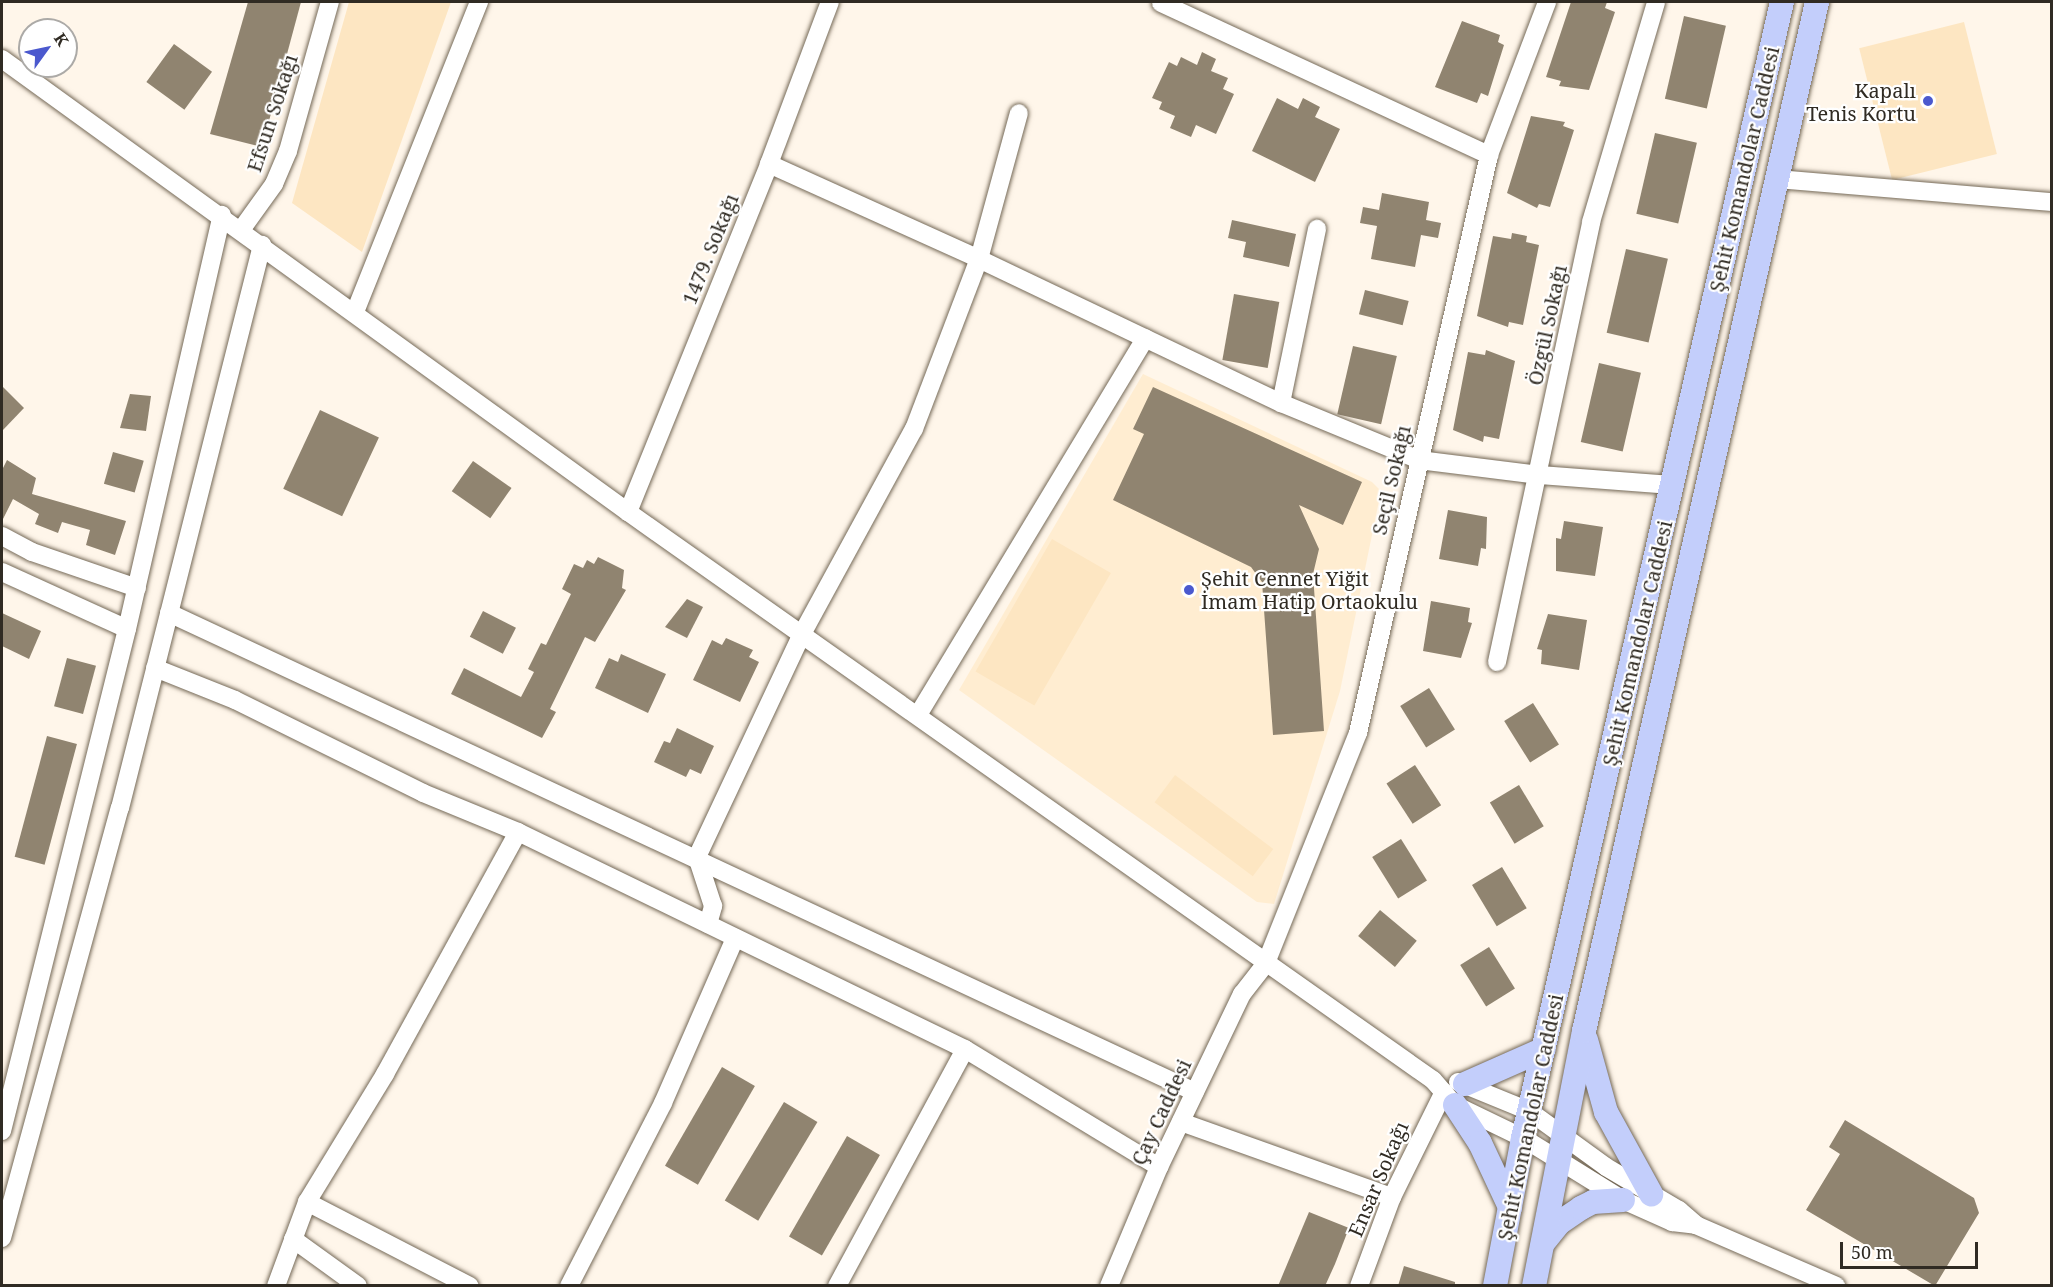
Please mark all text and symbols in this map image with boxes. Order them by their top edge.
north arrow [18,18,78,78]
text: K [49,28,74,50]
street label: Şehit Komandolar Caddesi [1704,44,1784,294]
street label: Efsun Sokağı [242,51,302,175]
place label: Kapalı Tenis Kortu [1806,78,1916,125]
marker: Kapalı Tenis Kortu [1921,94,1935,108]
street label: 1479. Sokağı [677,190,743,308]
street label: Özgül Sokağı [1523,263,1571,387]
street label: Seçil Sokağı [1367,423,1415,537]
street label: Şehit Komandolar Caddesi [1597,518,1677,768]
place label: Şehit Cennet Yiğit İmam Hatip Ortaokulu [1201,566,1418,613]
marker: Şehit Cennet Yiğit İmam Hatip Ortaokulu [1182,583,1196,597]
street label: Şehit Komandolar Caddesi [1492,992,1568,1242]
street label: Çay Caddesi [1126,1055,1196,1169]
street label: Ensar Sokağı [1343,1118,1413,1240]
scale bar [1843,1230,1981,1268]
text: 50 m [1851,1240,1893,1264]

